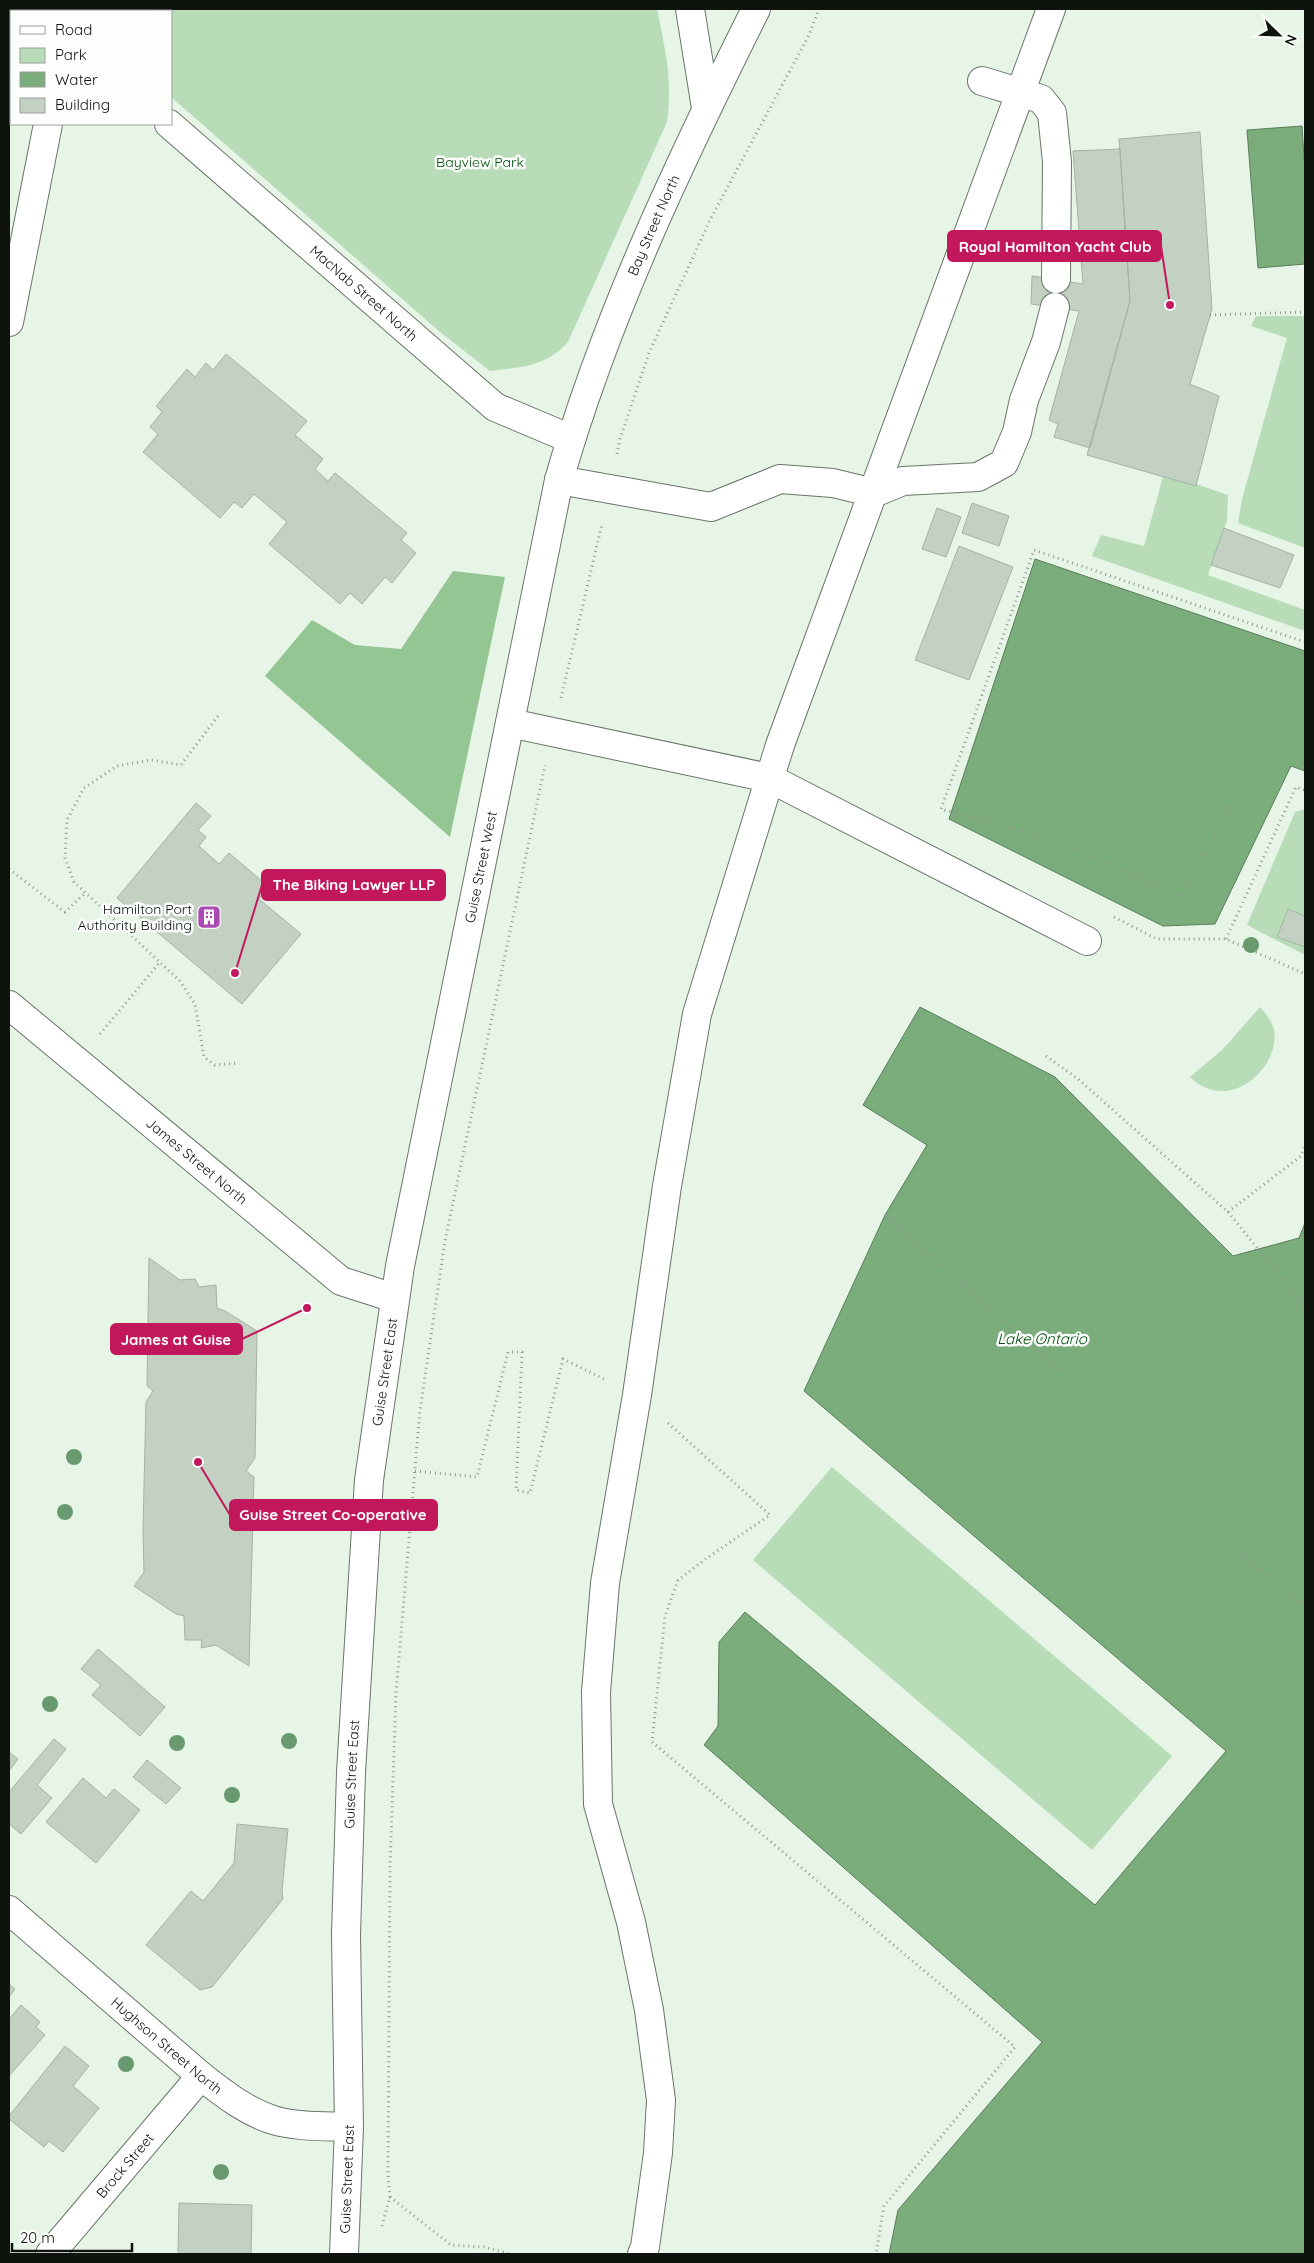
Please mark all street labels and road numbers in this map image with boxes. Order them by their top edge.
street label: Bay Street North [624,172,684,278]
street label: MacNab Street North [306,241,422,345]
street label: Guise Street West [461,809,501,925]
street label: James Street North [142,1114,251,1208]
street label: Guise Street East [368,1316,401,1427]
street label: Guise Street East [340,1719,363,1829]
street label: Hughson Street North [107,1993,226,2098]
street label: Guise Street East [336,2124,358,2234]
street label: Brock Street [92,2129,158,2202]

